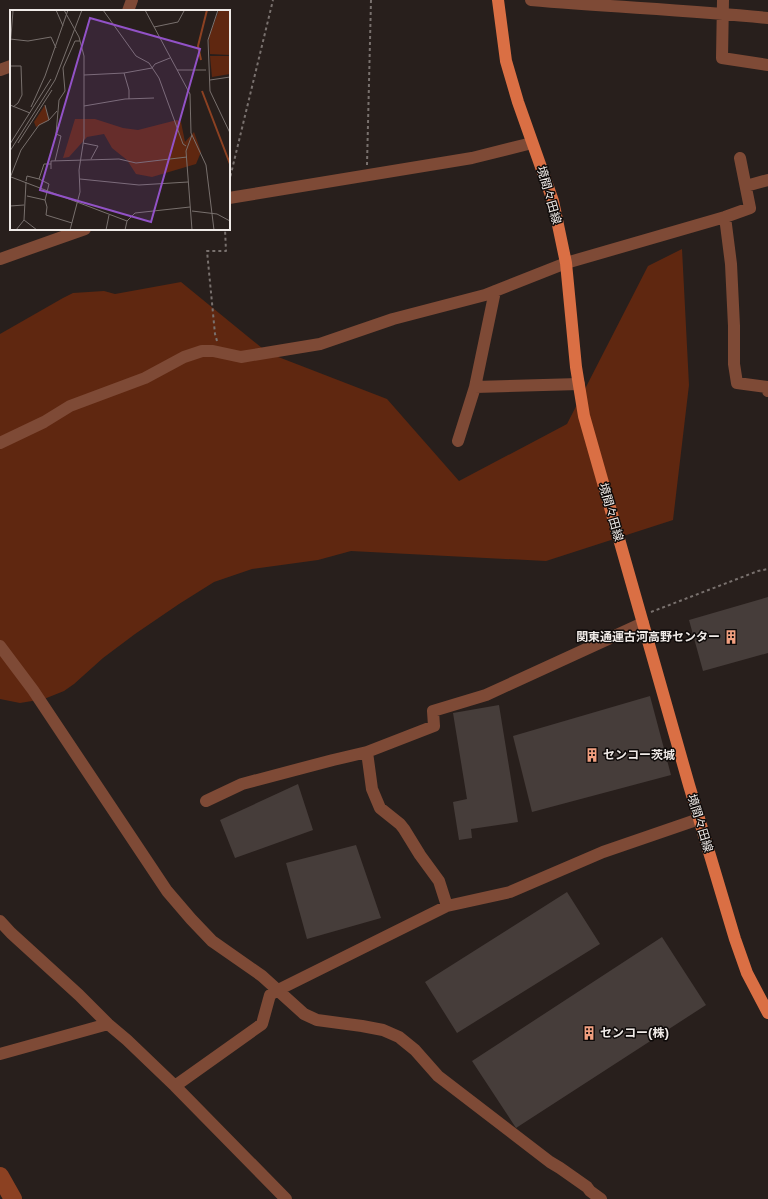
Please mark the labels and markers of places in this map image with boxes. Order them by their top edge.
place label: 関東通運古河高野センター [576,629,720,644]
building icon: 関東通運古河高野センター [723,629,739,645]
building icon: センコー茨城 [584,747,600,763]
place label: センコー茨城 [603,747,675,762]
building icon: センコー(株) [581,1025,597,1041]
place label: センコー(株) [600,1025,669,1040]

